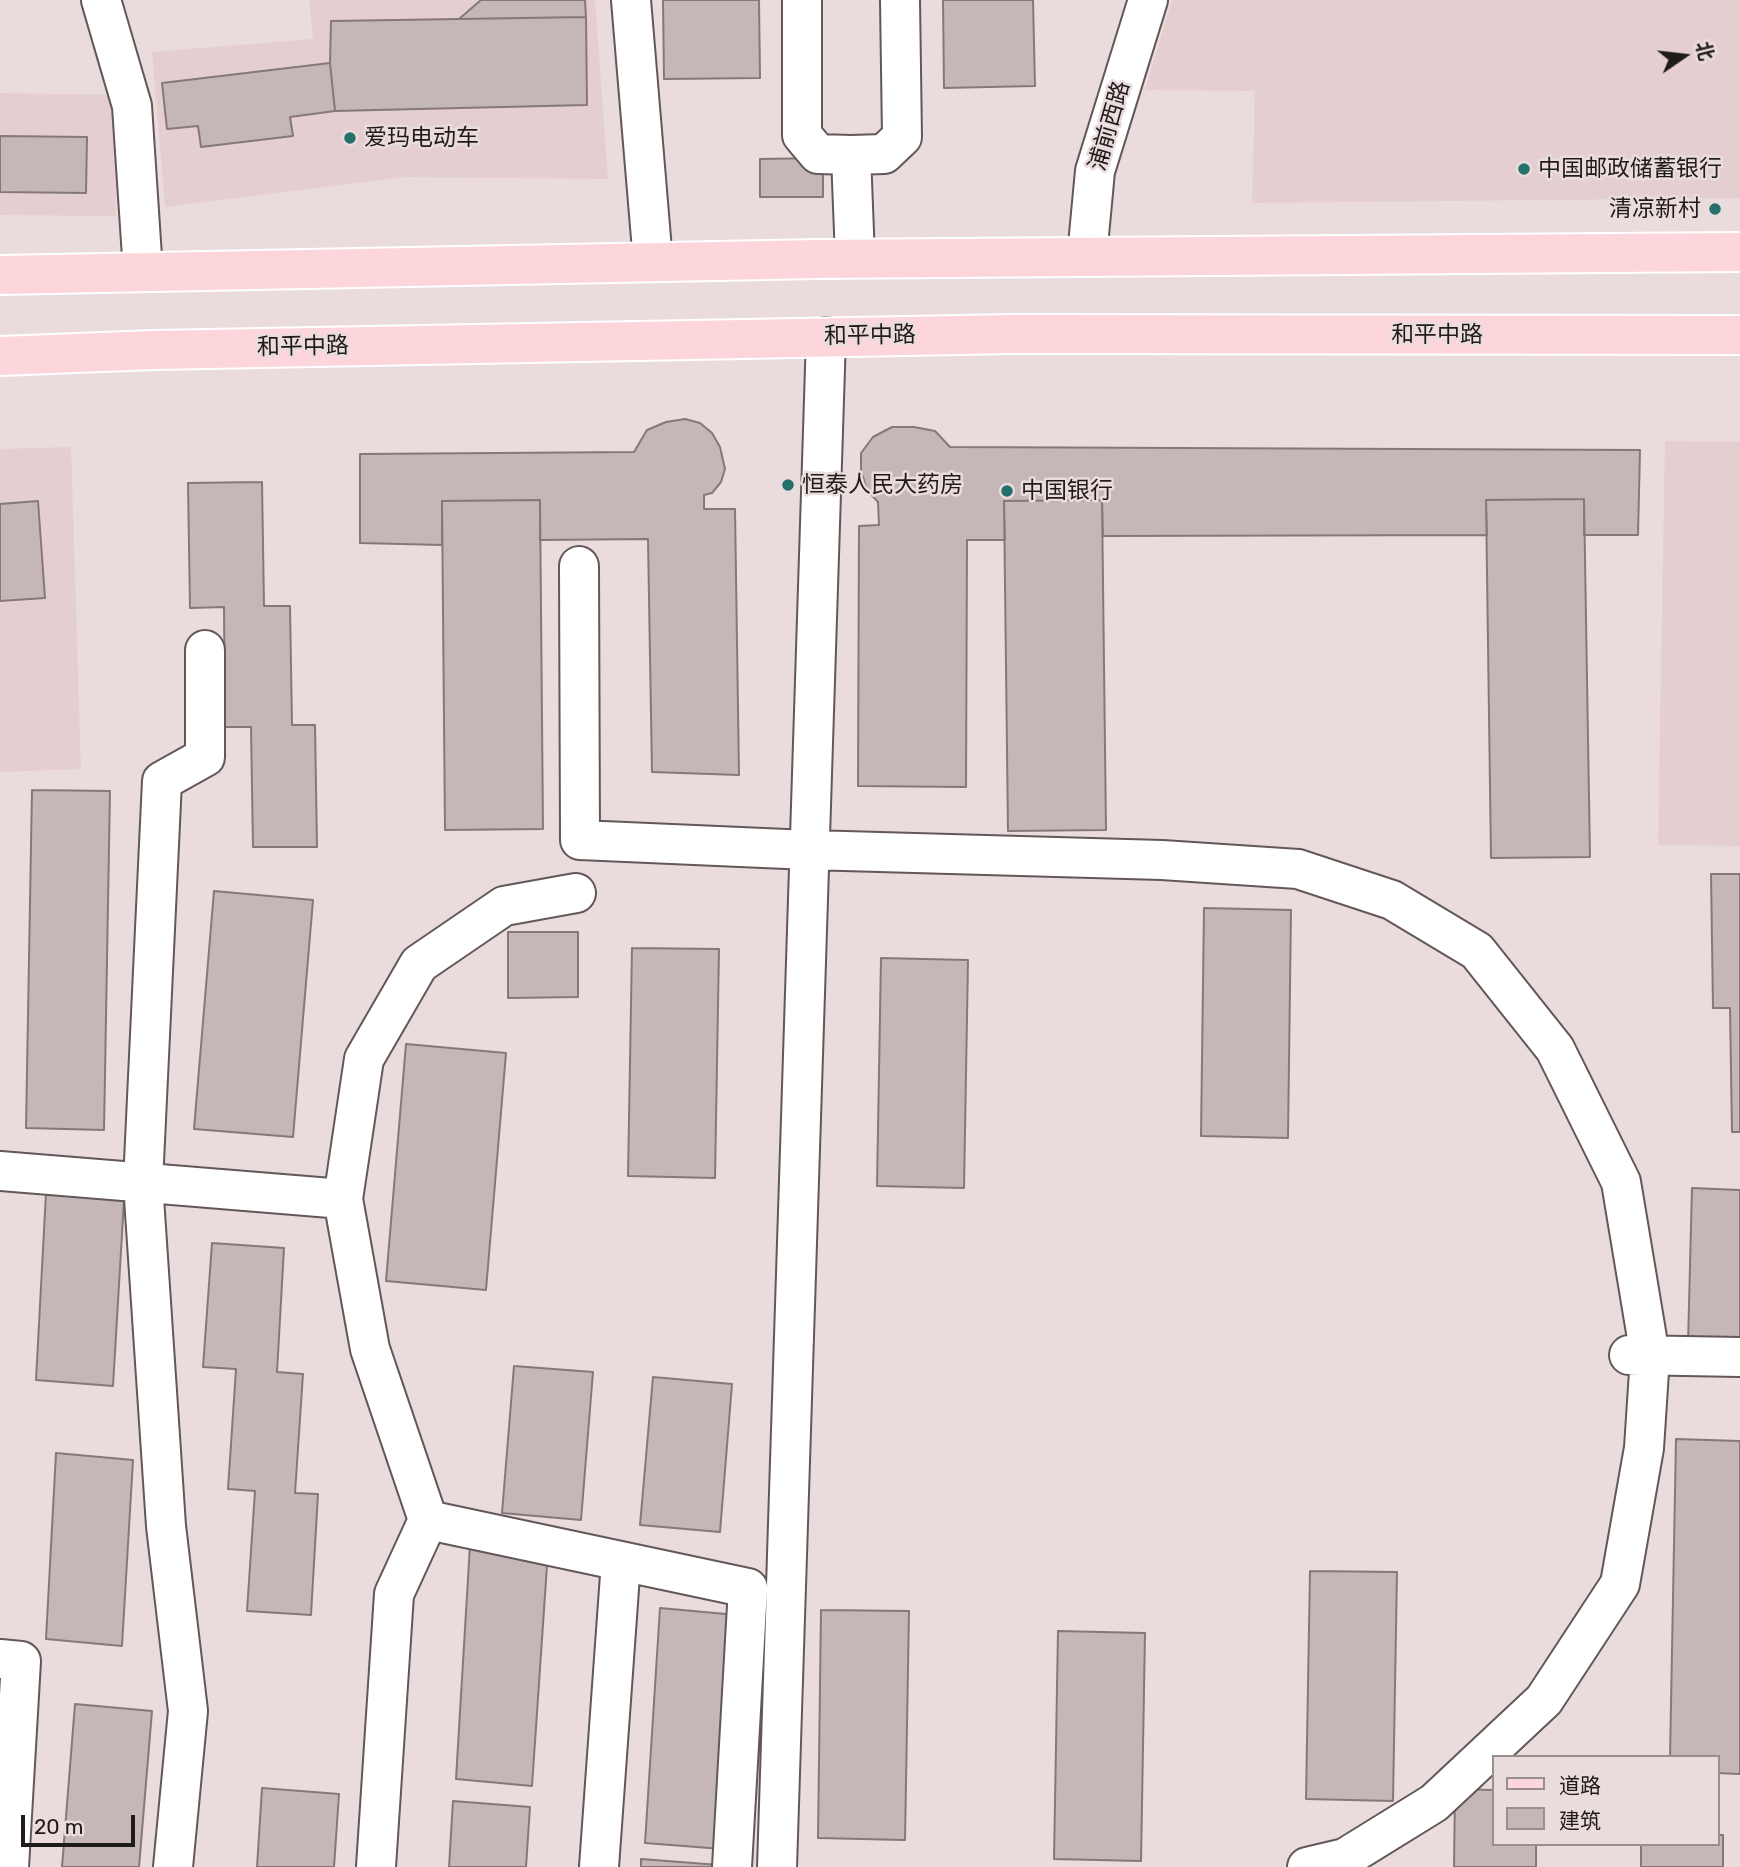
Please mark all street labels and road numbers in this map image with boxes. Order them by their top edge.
street label: 浦前西路 [1084,78,1136,174]
street label: 和平中路 [824,321,916,351]
street label: 和平中路 [1391,321,1483,349]
street label: 和平中路 [257,332,349,362]

